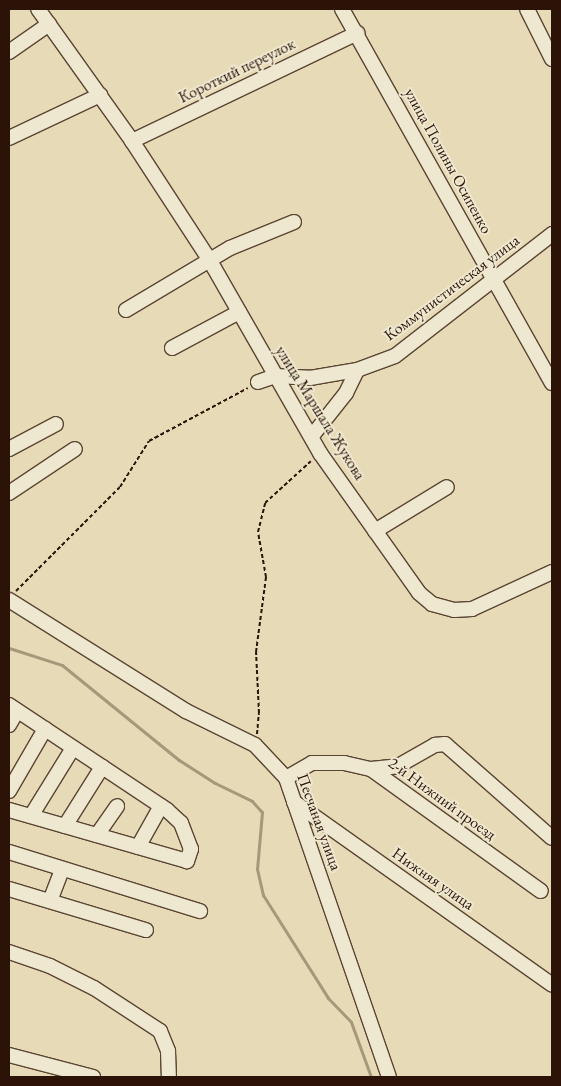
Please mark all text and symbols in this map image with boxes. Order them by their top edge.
street label: Короткий переулок [176,34,298,108]
street label: улица Полины Осипенко [400,85,496,237]
street label: Коммунистическая улица [381,231,523,345]
street label: улица Маршала Жукова [271,342,369,484]
street label: 2-й Нижний проезд [384,753,500,845]
street label: Песчаная улица [293,771,345,873]
street label: Нижняя улица [388,844,478,914]

